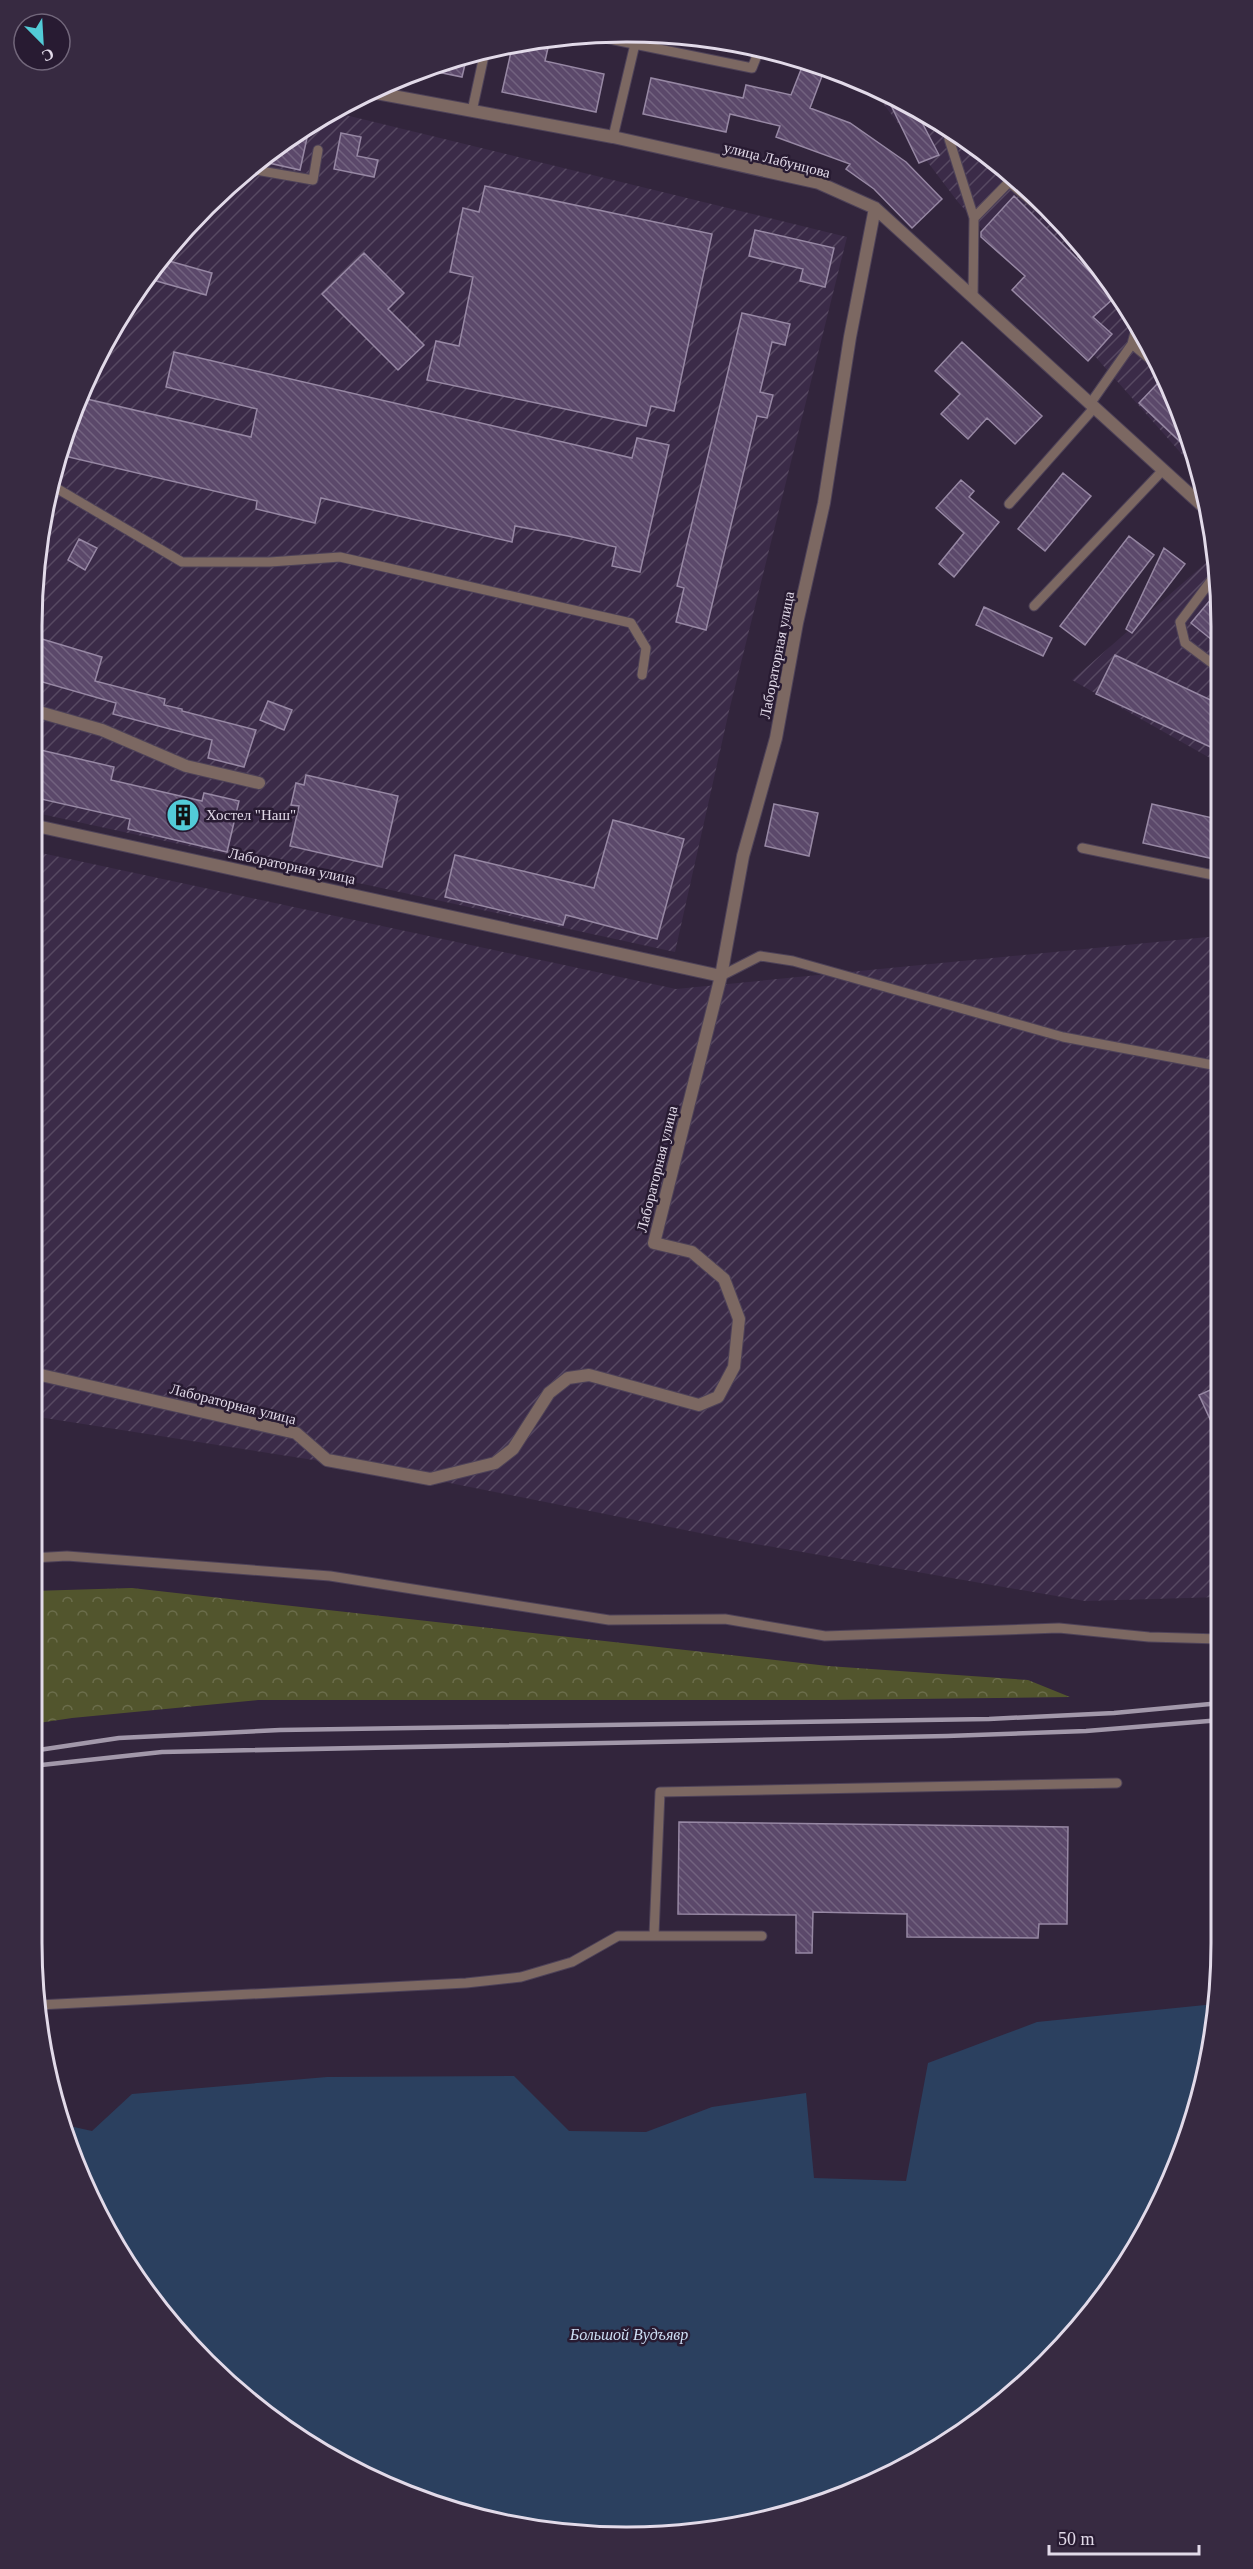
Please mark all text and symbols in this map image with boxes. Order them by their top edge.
north arrow [12,12,72,72]
text: С [39,45,57,65]
street label: улица Лабунцова [722,139,832,181]
street label: Лабораторная улица [757,590,797,720]
building icon: Хостел "Наш" [165,797,201,833]
place label: Хостел "Наш" [206,807,296,823]
street label: Лабораторная улица [227,845,357,887]
street label: Лабораторная улица [634,1104,681,1234]
street label: Лабораторная улица [168,1381,298,1428]
water label: Большой Вудъявр [569,2326,688,2344]
scale bar [1049,2518,1199,2556]
text: 50 m [1058,2529,1095,2549]

